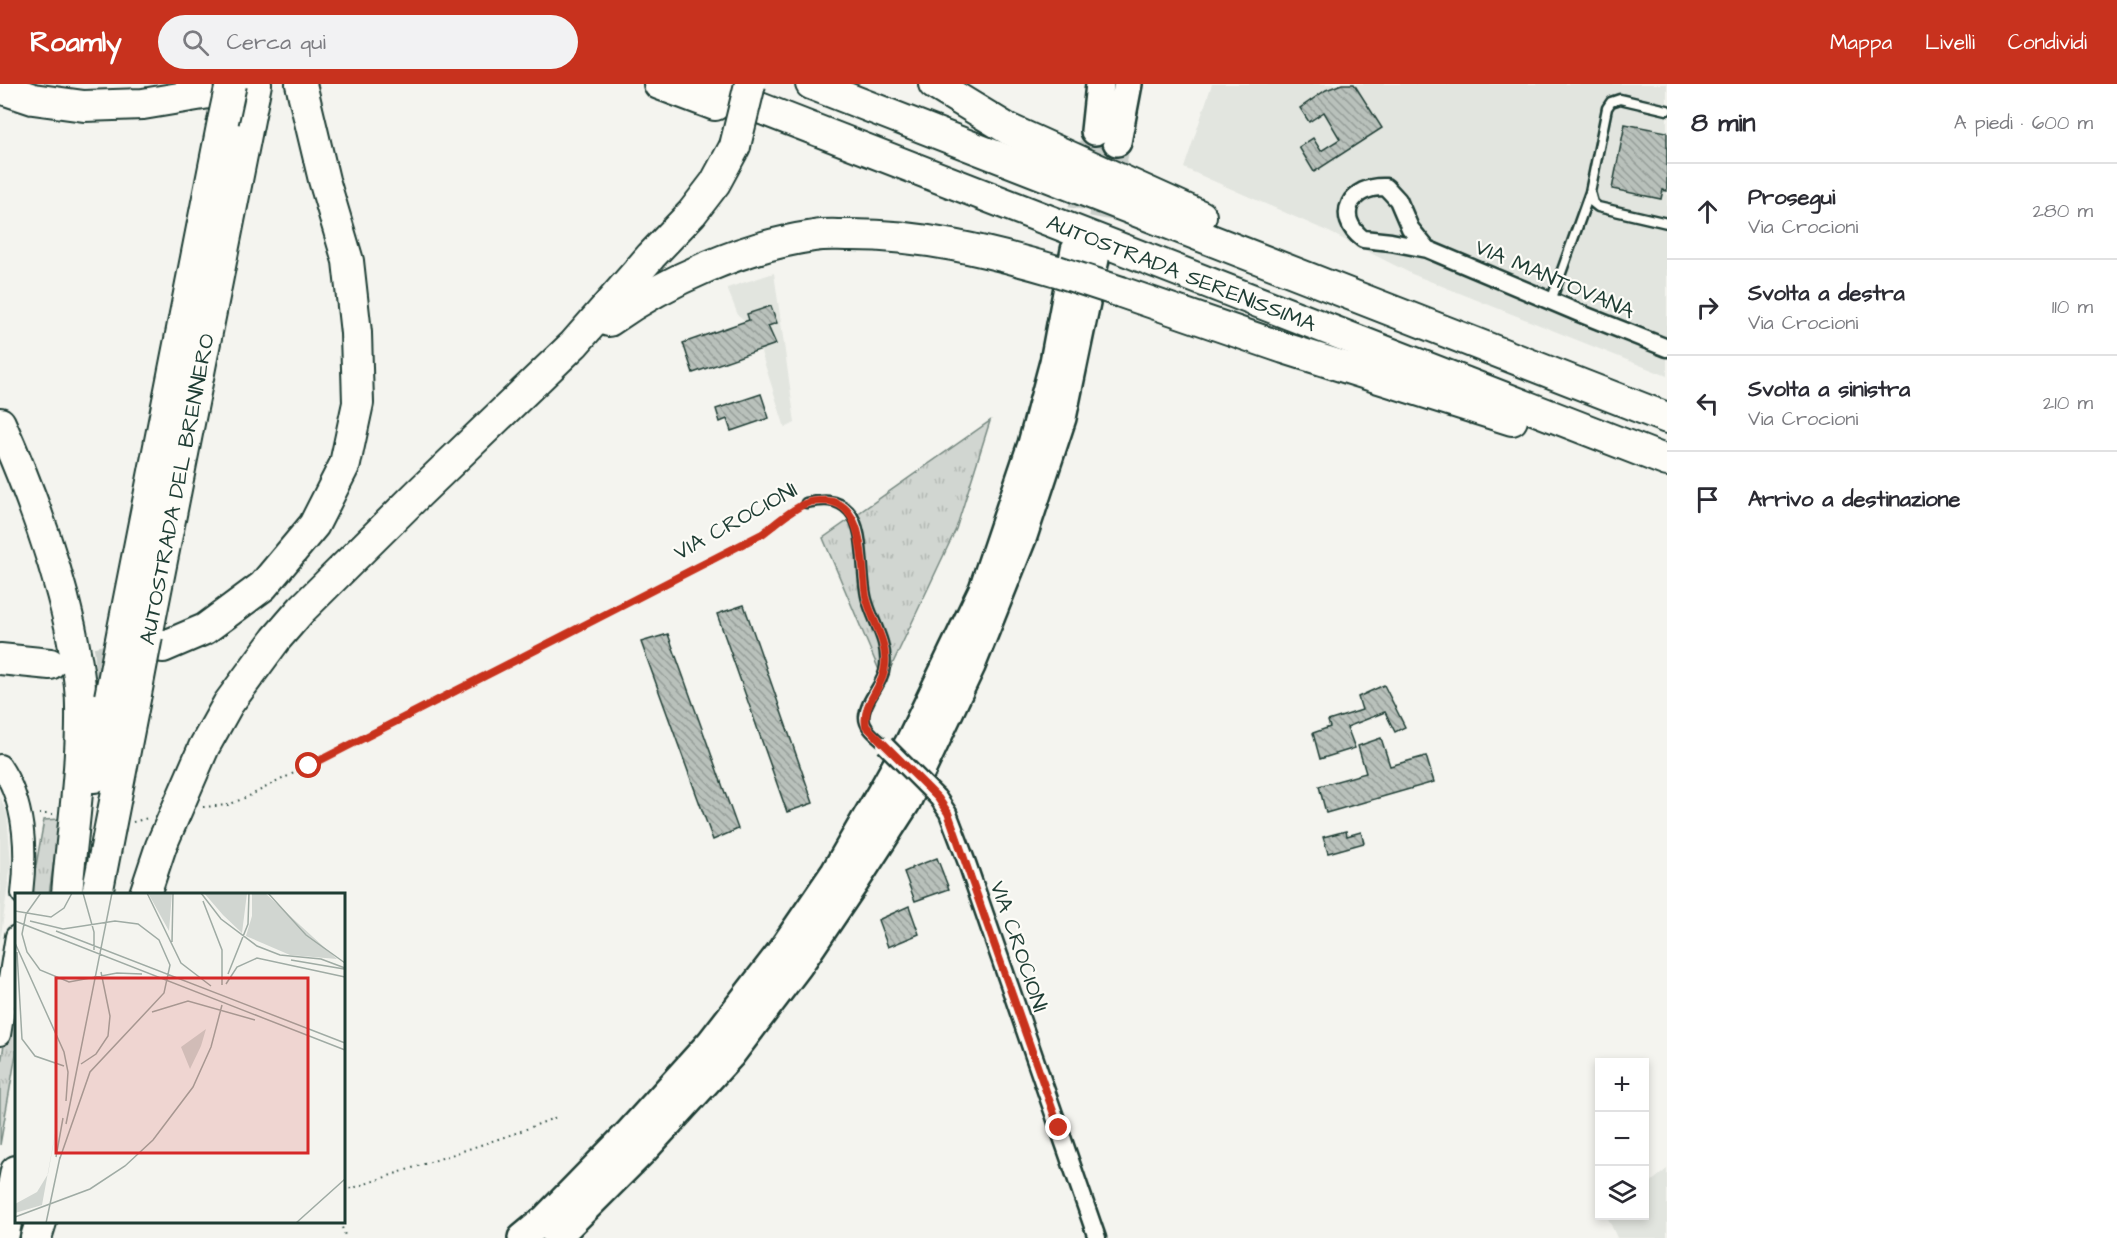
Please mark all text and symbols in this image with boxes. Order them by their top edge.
search box [158,15,578,69]
text: Roamly [30,23,122,62]
icon: search [179,26,212,59]
text: Cerca qui [227,27,326,58]
text: Mappa [1830,28,1892,57]
text: Livelli [1925,28,1975,57]
text: Condividi [2008,28,2087,57]
text: 8 min [1691,105,1755,141]
text: A piedi · 600 m [1954,109,2093,137]
text: Prosegui [1748,182,1835,213]
icon: ahead [1691,195,1724,228]
text: 280 m [2032,197,2093,225]
street label: AUTOSTRADA SERENISSIMA [1042,207,1320,340]
text: Via Crocioni [1748,213,1858,241]
street label: VIA MANTOVANA [1470,232,1639,327]
text: Svolta a destra [1748,278,1905,309]
icon: right [1691,291,1724,324]
text: 110 m [2052,293,2093,321]
text: Via Crocioni [1748,309,1858,337]
street label: AUTOSTRADA DEL BRENNERO [132,331,223,648]
text: Svolta a sinistra [1748,374,1910,405]
icon: left [1691,387,1724,420]
text: 210 m [2043,389,2093,417]
text: Via Crocioni [1748,405,1858,433]
street label: VIA CROCIONI [668,475,803,568]
icon: arrive [1691,483,1724,516]
text: Arrivo a destinazione [1748,484,1960,515]
route start [295,752,321,778]
street label: VIA CROCIONI [982,877,1056,1016]
inset map [15,893,345,1223]
map controls [1595,1058,1649,1220]
button: + [1595,1058,1649,1112]
button: − [1595,1112,1649,1166]
route end [1045,1114,1071,1140]
button: layers [1595,1166,1649,1220]

